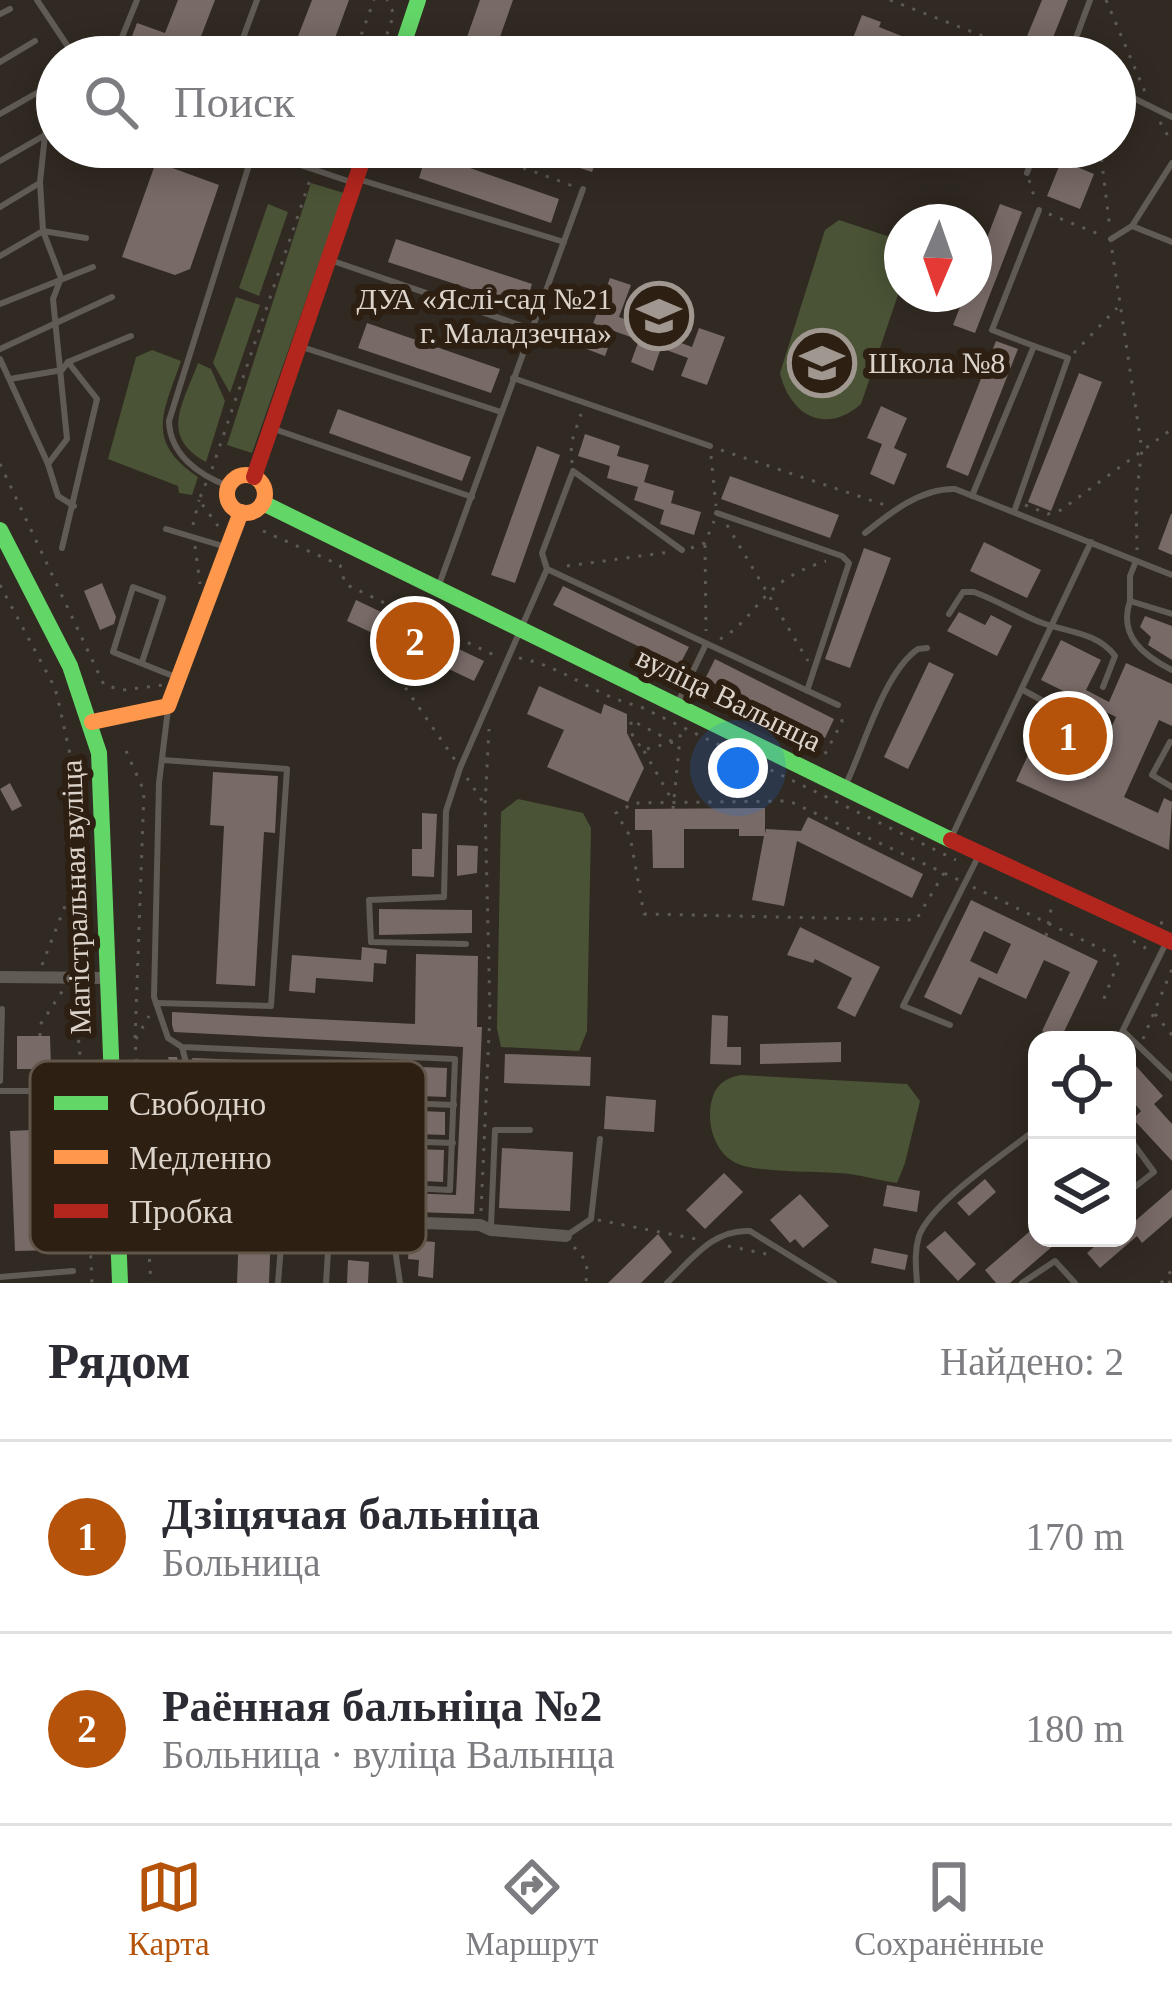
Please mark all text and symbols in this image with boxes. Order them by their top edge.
search box [36,36,1136,168]
icon: search [78,69,144,135]
text: Поиск [174,77,295,127]
north arrow [884,204,992,312]
school or university icon: ДУА «Яслі-сад №21 г. Маладзечна» [624,281,694,351]
place label: ДУА «Яслі-сад №21 г. Маладзечна» [356,282,612,349]
school or university icon: Школа №8 [787,328,857,398]
place label: Школа №8 [868,346,1005,379]
pin: 2 [376,596,454,686]
street label: вуліца Валынца [632,640,827,757]
pin: 1 [1029,691,1107,781]
your location [708,738,768,798]
street label: Магістральная вуліца [54,759,97,1035]
map controls [1028,1031,1136,1247]
button: locate [1028,1031,1136,1139]
legend [30,1061,426,1253]
text: Свободно [129,1086,266,1122]
button: layers [1028,1139,1136,1247]
text: Медленно [129,1140,272,1176]
text: Пробка [129,1194,233,1230]
text: Рядом [48,1333,191,1389]
text: Найдено: 2 [940,1340,1124,1383]
text: Дзіцячая бальніца [162,1489,540,1539]
text: 1 [77,1515,97,1558]
text: 170 m [1025,1515,1124,1558]
text: Больница [162,1541,321,1584]
text: Раённая бальніца №2 [162,1681,602,1731]
text: 2 [77,1707,97,1750]
text: 180 m [1025,1707,1124,1750]
text: Больница · вуліца Валынца [162,1733,615,1776]
tab: Карта [128,1854,210,1963]
tab: Маршрут [466,1854,598,1963]
tab: Сохранённые [854,1854,1044,1963]

